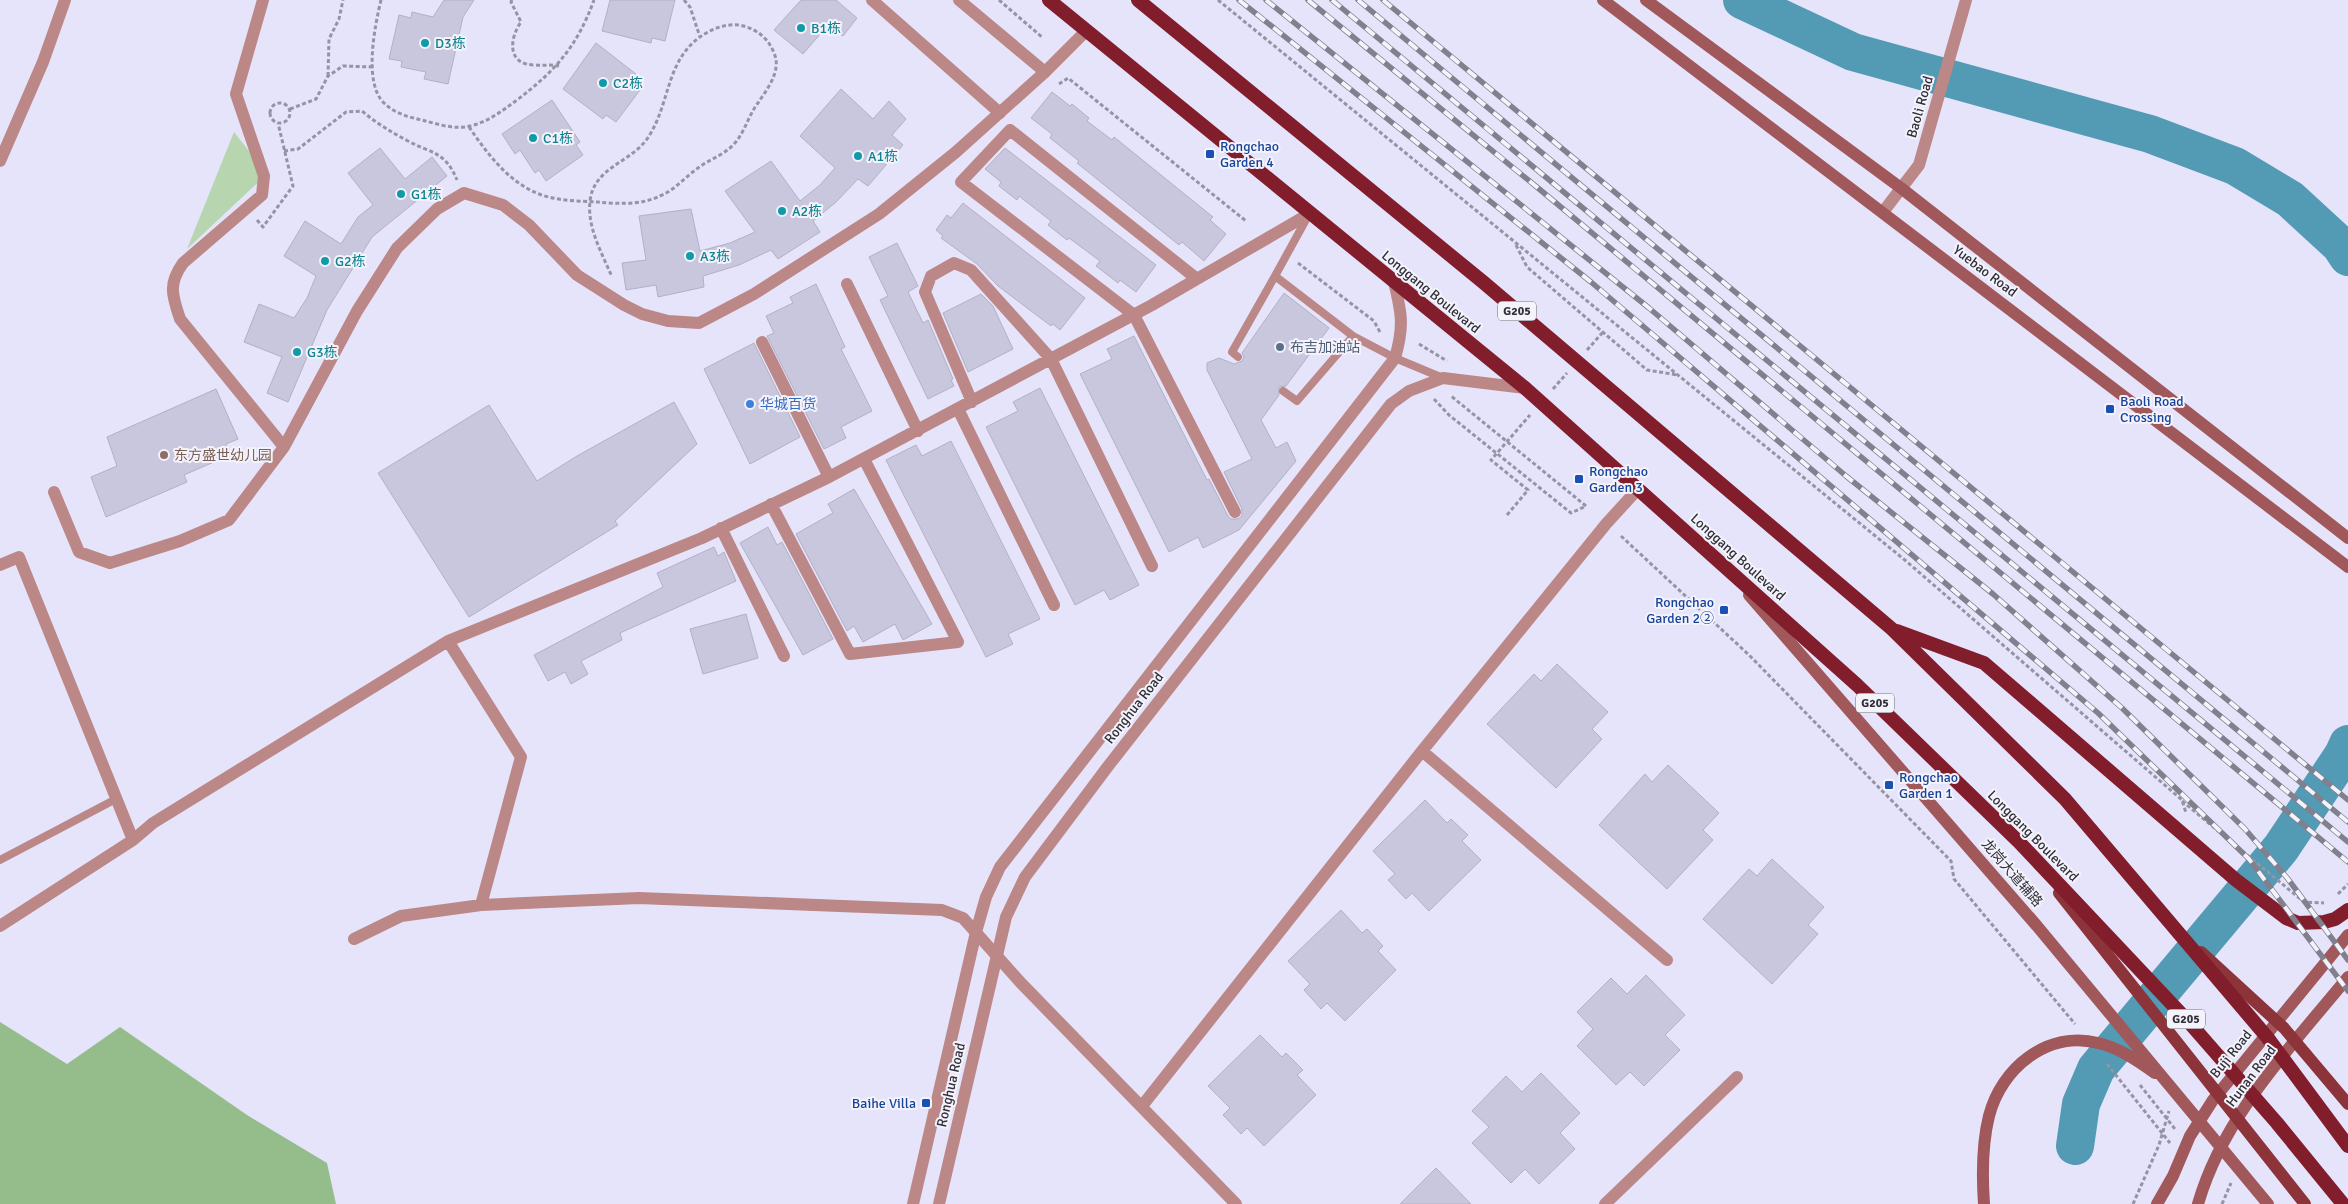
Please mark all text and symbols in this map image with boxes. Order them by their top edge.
place label: B1栋 [811,20,841,37]
marker: B1栋 [795,22,807,34]
place label: D3栋 [435,35,466,52]
marker: D3栋 [419,37,431,49]
street label: Baoli Road [1903,74,1937,140]
place label: C2栋 [613,75,643,92]
marker: C2栋 [597,77,609,89]
place label: C1栋 [543,130,573,147]
marker: C1栋 [527,132,539,144]
place label: Rongchao Garden 4 [1220,138,1279,171]
place label: A1栋 [868,148,898,165]
marker: Rongchao Garden 4 [1204,148,1216,160]
marker: A1栋 [852,150,864,162]
place label: G1栋 [411,186,442,203]
marker: G1栋 [395,188,407,200]
place label: A2栋 [792,203,822,220]
marker: A2栋 [776,205,788,217]
street label: Yuebao Road [1950,241,2020,301]
street label: Longgang Boulevard [1378,247,1484,337]
place label: A3栋 [700,248,730,265]
marker: A3栋 [684,250,696,262]
place label: G2栋 [335,253,366,270]
marker: G2栋 [319,255,331,267]
road number: G205 [1498,302,1536,321]
place label: 布吉加油站 [1290,339,1360,356]
marker: 布吉加油站 [1274,341,1286,353]
place label: G3栋 [307,344,338,361]
marker: G3栋 [291,346,303,358]
place label: Baoli Road Crossing [2120,393,2184,426]
place label: 华城百货 [760,396,816,413]
marker: 华城百货 [744,398,756,410]
marker: Baoli Road Crossing [2104,403,2116,415]
place label: 东方盛世幼儿园 [174,447,272,464]
marker: 东方盛世幼儿园 [158,449,170,461]
place label: Rongchao Garden 3 [1589,463,1648,496]
marker: Rongchao Garden 3 [1573,473,1585,485]
street label: Longgang Boulevard [1687,510,1789,604]
place label: Rongchao Garden 2② [1646,594,1714,627]
marker: Rongchao Garden 2② [1718,604,1730,616]
street label: Ronghua Road [1101,669,1167,747]
road number: G205 [1856,694,1894,712]
place label: Rongchao Garden 1 [1899,769,1958,802]
marker: Rongchao Garden 1 [1883,779,1895,791]
street label: Longgang Boulevard [1984,787,2082,885]
street label: 龙岗大道辅路 [1978,836,2046,910]
road number: G205 [2167,1010,2205,1028]
street label: Buji Road [2207,1027,2255,1081]
street label: Ronghua Road [933,1041,969,1129]
street label: Hunan Road [2222,1042,2280,1110]
place label: Baihe Villa [852,1095,916,1112]
marker: Baihe Villa [920,1097,932,1109]

